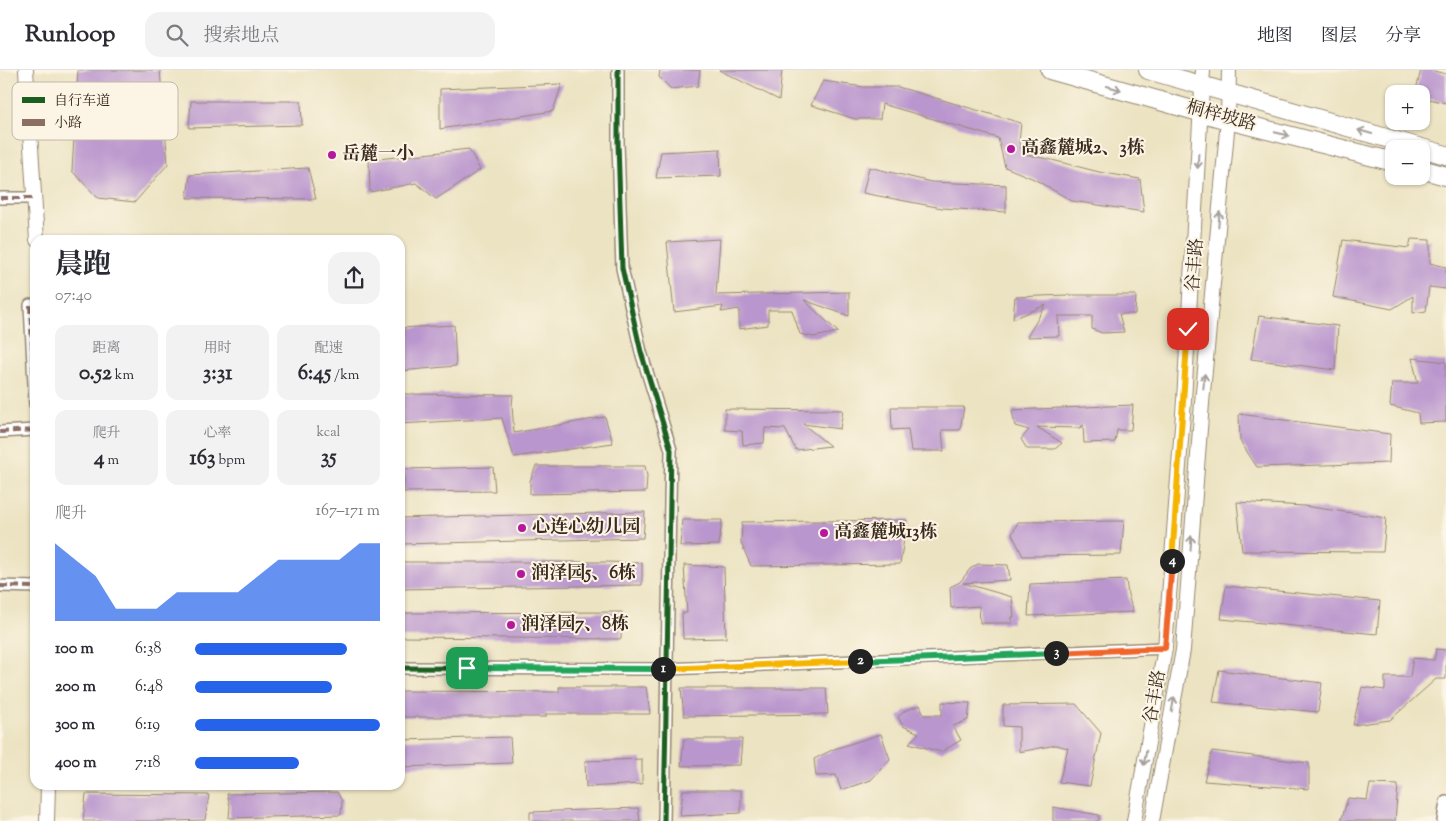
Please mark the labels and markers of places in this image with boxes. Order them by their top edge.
place label: 高鑫麓城2、3栋 [1021,136,1145,162]
place label: 岳麓一小 [342,142,414,168]
marker: 高鑫麓城2、3栋 [1005,143,1017,155]
marker: 岳麓一小 [326,149,338,161]
pin [1167,308,1209,350]
place label: 心连心幼儿园 [532,515,640,541]
place label: 高鑫麓城13栋 [834,520,937,546]
marker: 心连心幼儿园 [516,522,528,534]
marker: 高鑫麓城13栋 [818,527,830,539]
pin: 4 [1160,548,1184,574]
place label: 润泽园5、6栋 [531,561,636,587]
marker: 润泽园5、6栋 [515,568,527,580]
place label: 润泽园7、8栋 [521,612,629,638]
marker: 润泽园7、8栋 [505,619,517,631]
pin: 3 [1044,640,1068,666]
pin [446,647,488,689]
pin: 2 [848,648,872,674]
pin: 1 [650,656,676,682]

